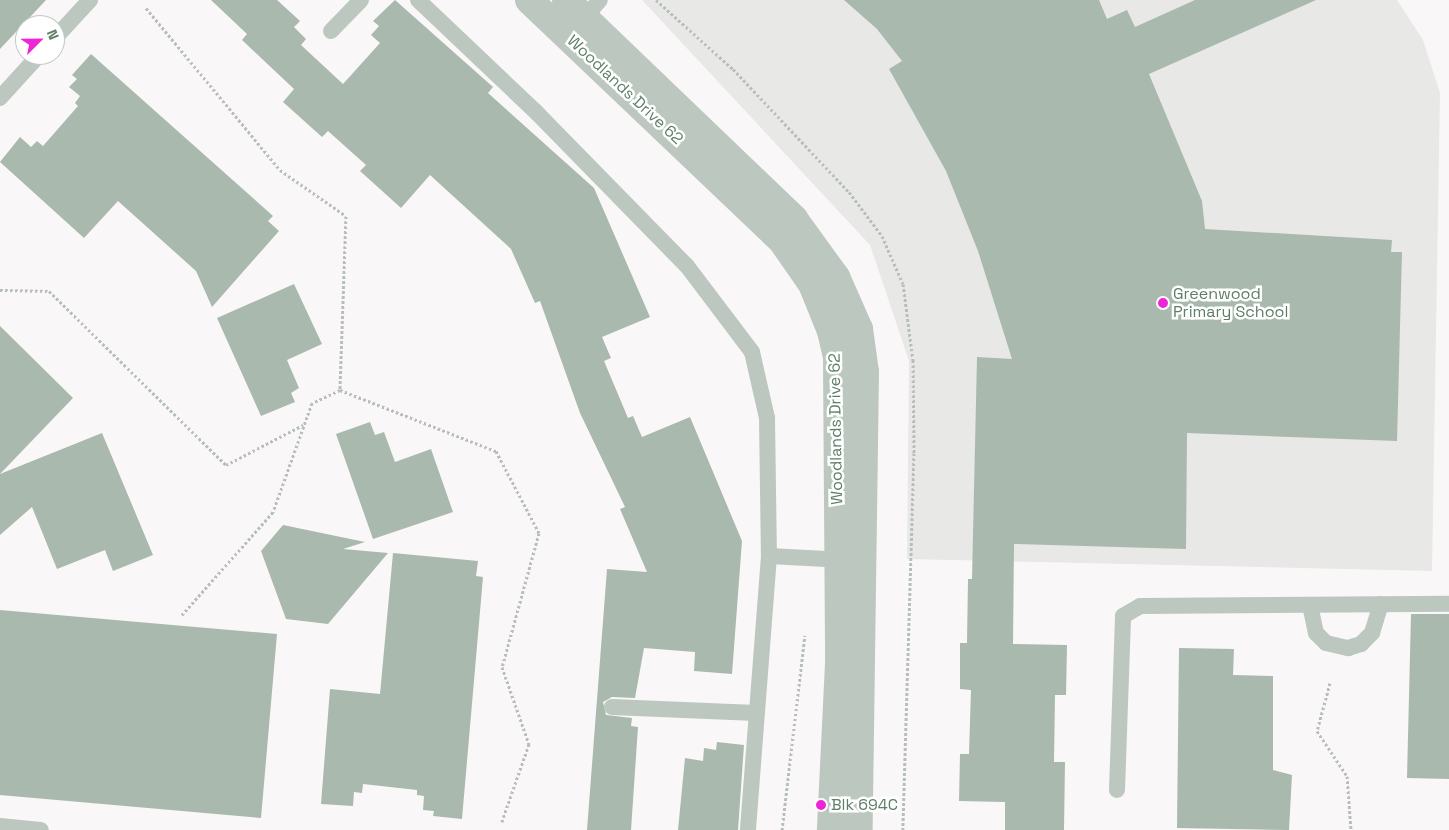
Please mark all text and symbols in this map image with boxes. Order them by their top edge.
north arrow [15,15,65,65]
text: N [43,27,63,42]
street label: Woodlands Drive 62 [563,31,687,149]
place label: Greenwood Primary School [1173,284,1288,322]
marker: Greenwood Primary School [1157,297,1169,309]
street label: Woodlands Drive 62 [825,353,847,505]
place label: Blk 694C [831,795,898,815]
marker: Blk 694C [815,799,827,811]

